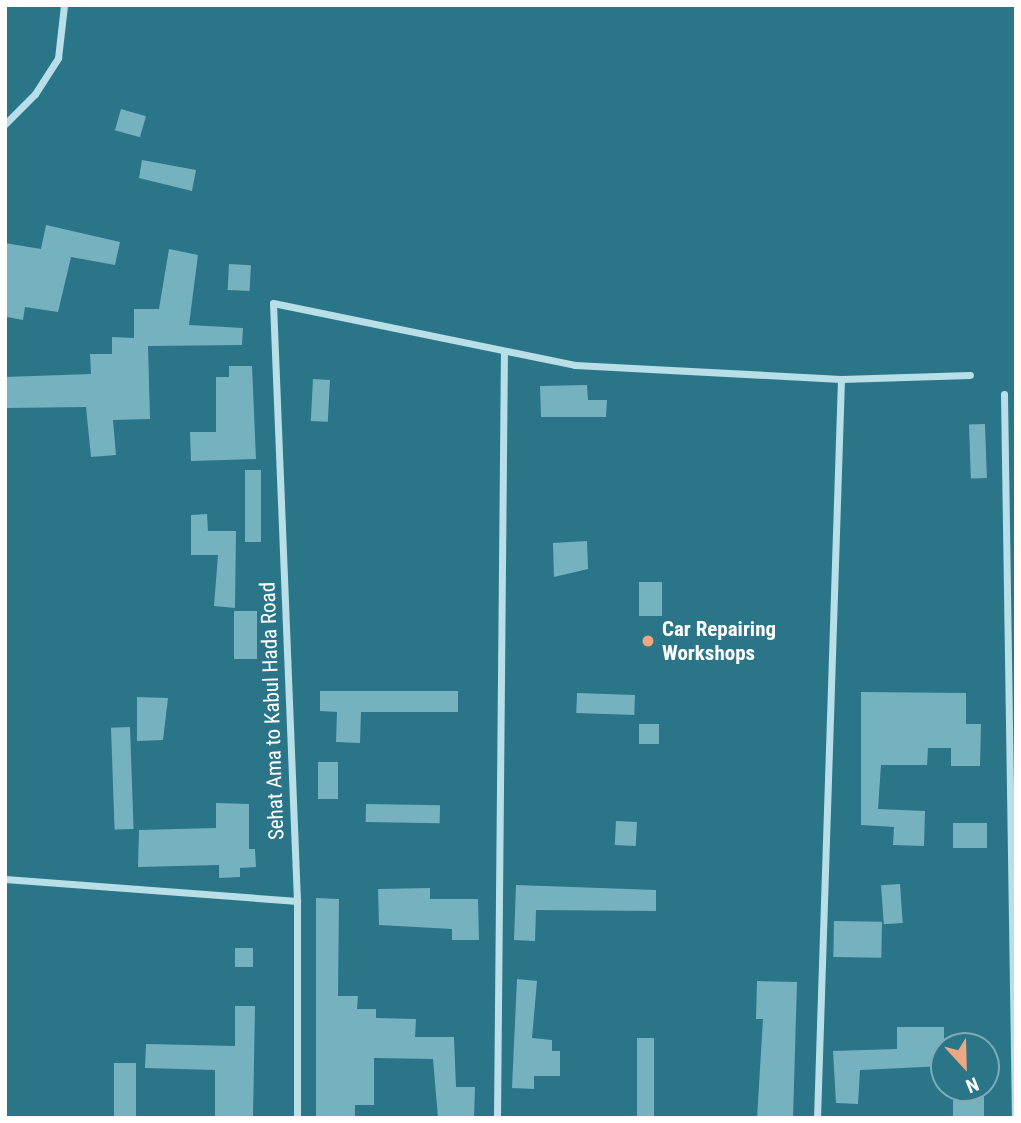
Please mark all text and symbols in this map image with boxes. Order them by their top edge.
street label: Sehat Ama to Kabul Hada Road [255,581,289,841]
place label: Car Repairing Workshops [662,616,776,666]
marker: Car Repairing Workshops [640,633,656,649]
north arrow [930,1032,1000,1102]
text: N [963,1072,982,1098]

